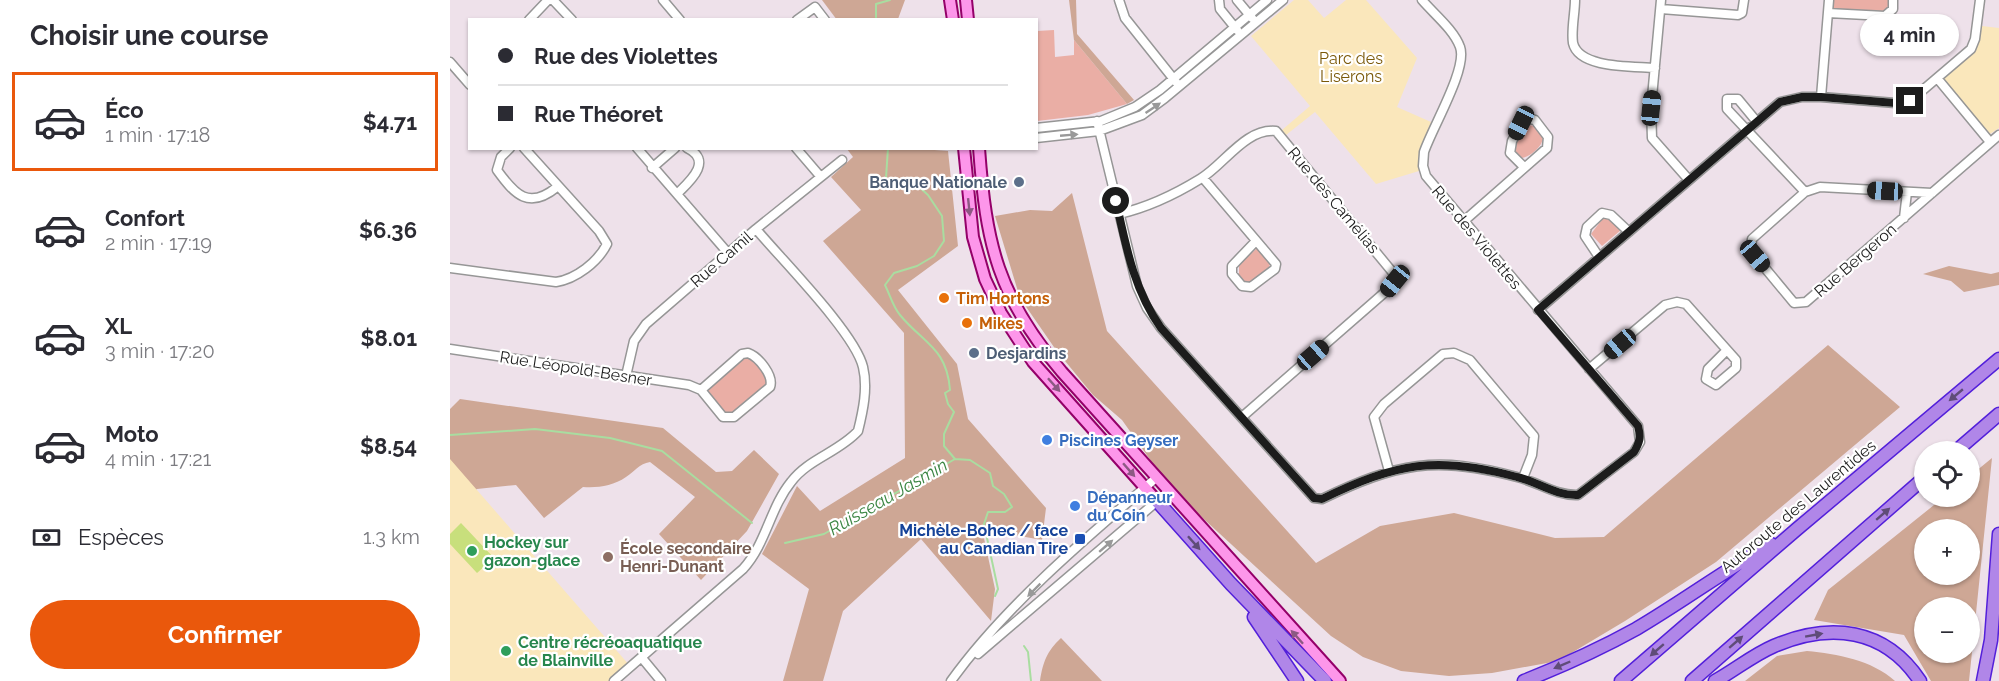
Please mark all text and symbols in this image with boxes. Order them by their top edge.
callout: 4 min [1860,14,1960,56]
text: Choisir une course [30,20,268,51]
text: 4 min [1883,23,1936,47]
text: Rue des Violettes [534,43,718,69]
park label: Parc des Liserons [1319,49,1383,86]
route end [1896,87,1923,114]
car [1640,89,1662,127]
icon: car [33,95,87,149]
text: Éco [105,97,144,123]
text: Rue Théoret [534,101,663,127]
one-way arrow [1144,102,1161,113]
car [1505,103,1537,143]
text: $4.71 [363,109,417,135]
text: 1 min · 17:18 [105,123,210,147]
one-way arrow [1060,130,1079,140]
street label: Rue des Camélias [1284,143,1384,257]
place label: Banque Nationale [869,173,1007,192]
marker: Banque Nationale [1012,175,1026,189]
car [1867,181,1903,201]
street label: Rue des Violettes [1428,182,1526,293]
route start [1102,187,1129,214]
one-way arrow [964,197,974,216]
icon: car [33,203,87,257]
text: Confort [105,205,185,231]
text: $6.36 [359,217,417,243]
street label: Rue Bergeron [1811,220,1900,301]
street label: Rue Camil [687,227,757,291]
text: 2 min · 17:19 [105,231,212,255]
car [1737,236,1773,276]
car [1377,261,1413,301]
place label: Tim Hortons [956,289,1050,308]
marker: Tim Hortons [937,291,951,305]
icon: car [33,311,87,365]
text: XL [105,313,132,339]
place label: Mikes [979,314,1023,333]
marker: Mikes [960,316,974,330]
text: $8.01 [360,325,417,351]
car [1600,326,1640,362]
car [1294,336,1332,374]
text: 3 min · 17:20 [105,339,215,363]
place label: Desjardins [986,344,1066,363]
marker: Desjardins [967,346,981,360]
street label: Rue Léopold-Besner [498,347,654,390]
one-way arrow [1047,377,1060,392]
one-way arrow [1949,388,1964,401]
icon: car [33,419,87,473]
text: Moto [105,421,159,447]
place label: Piscines Geyser [1059,431,1178,450]
text: $8.54 [360,433,417,459]
marker: Piscines Geyser [1040,433,1054,447]
street label: Autoroute des Laurentides [1717,436,1880,577]
map controls [1914,441,1980,663]
button: locate [1914,441,1980,507]
text: 4 min · 17:21 [105,447,211,471]
water label: Ruisseau Jasmin [825,454,951,539]
one-way arrow [1122,462,1135,477]
place label: Dépanneur du Coin [1087,488,1172,525]
marker: Dépanneur du Coin [1068,499,1082,513]
one-way arrow [1875,508,1890,521]
button: + [1914,519,1980,585]
icon: cash [30,521,63,554]
place label: Michèle-Bohec / face au Canadian Tire [899,521,1068,558]
text: Espèces [78,524,164,550]
text: 1.3 km [363,525,420,549]
marker: Michèle-Bohec / face au Canadian Tire [1073,532,1087,546]
place label: Hockey sur gazon-glace [484,533,580,570]
one-way arrow [1187,535,1200,550]
place label: École secondaire Henri-Dunant [620,538,752,576]
one-way arrow [1098,540,1113,553]
marker: Hockey sur gazon-glace [465,544,479,558]
marker: École secondaire Henri-Dunant [601,550,615,564]
one-way arrow [1026,583,1041,597]
button: − [1914,597,1980,663]
button: Confirmer [30,600,420,669]
one-way arrow [1291,630,1304,645]
one-way arrow [1804,630,1823,639]
place label: Centre récréoaquatique de Blainville [518,633,702,670]
one-way arrow [1728,636,1743,649]
one-way arrow [1650,643,1665,656]
marker: Centre récréoaquatique de Blainville [499,644,513,658]
one-way arrow [1552,660,1570,670]

